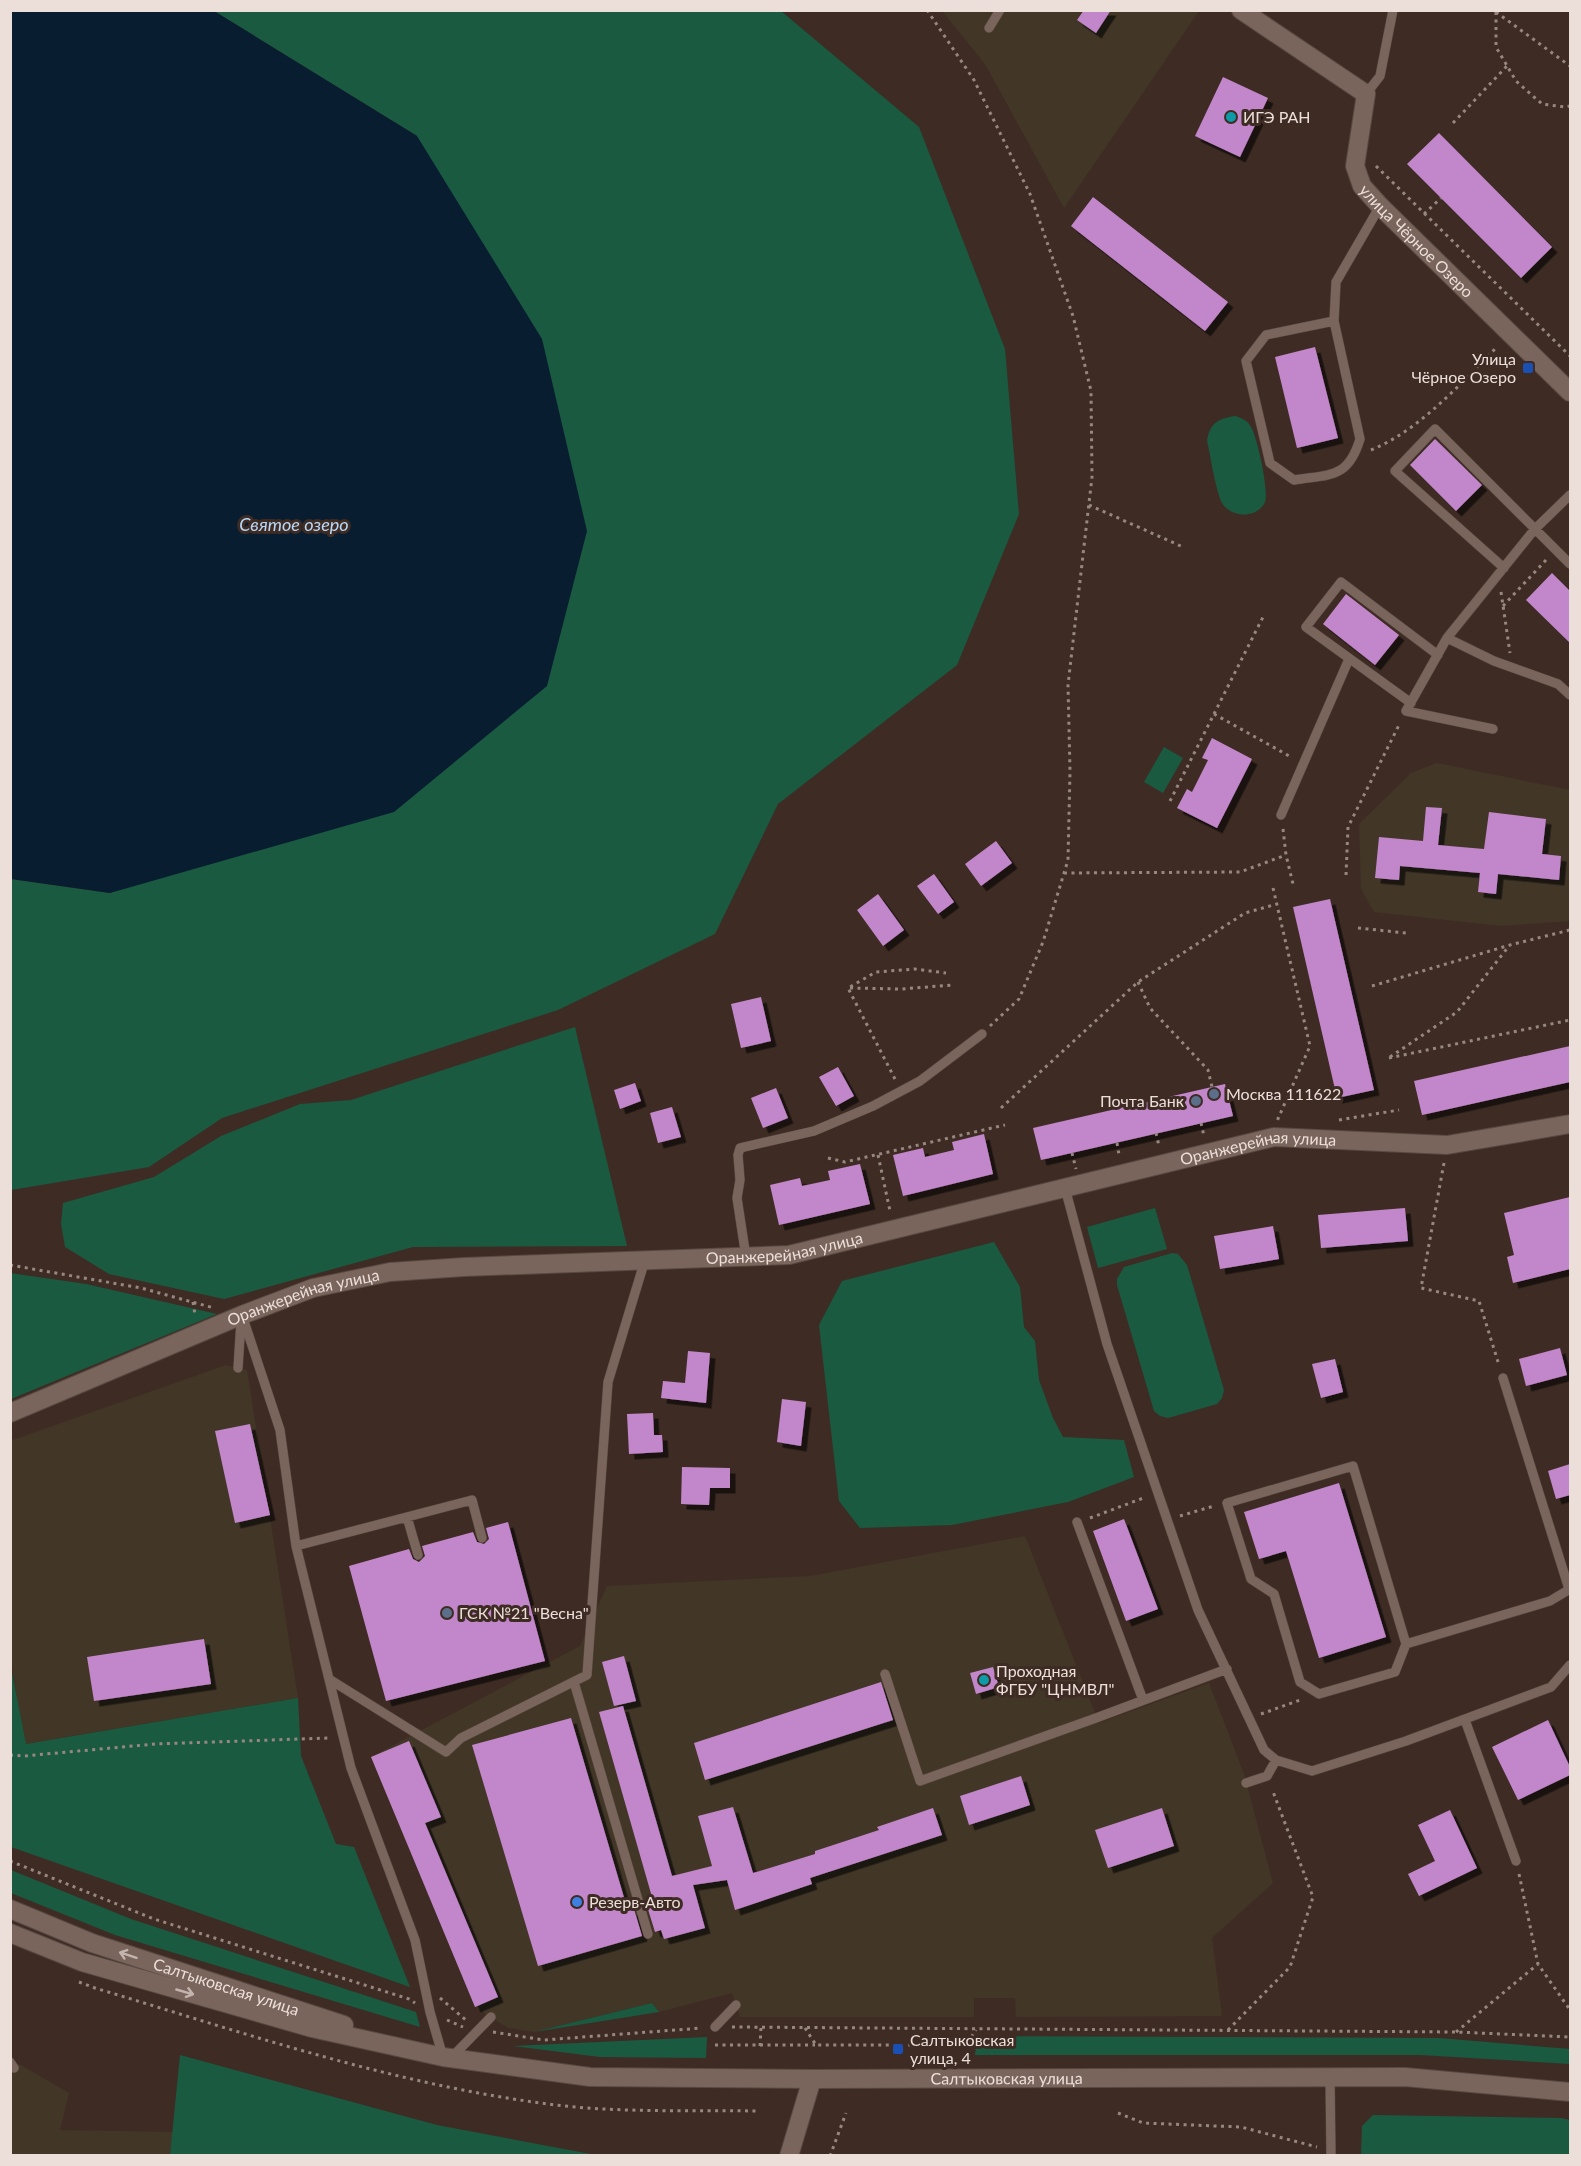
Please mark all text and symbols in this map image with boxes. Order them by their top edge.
place label: ИГЭ РАН [1243,107,1311,126]
marker: ИГЭ РАН [1224,110,1238,124]
street label: улица Чёрное Озеро [1356,180,1478,301]
place label: Улица Чёрное Озеро [1411,349,1516,386]
marker: Улица Чёрное Озеро [1521,361,1535,375]
water label: Святое озеро [239,513,349,535]
place label: Москва 111622 [1226,1084,1341,1103]
marker: Москва 111622 [1207,1087,1221,1101]
place label: Почта Банк [1100,1091,1185,1110]
marker: Почта Банк [1189,1094,1203,1108]
street label: Оранжерейная улица [1178,1127,1337,1169]
street label: Оранжерейная улица [705,1227,864,1267]
street label: Оранжерейная улица [224,1264,381,1329]
place label: ГСК №21 "Весна" [459,1603,589,1622]
marker: ГСК №21 "Весна" [440,1606,454,1620]
place label: Проходная ФГБУ "ЦНМВЛ" [996,1661,1115,1698]
marker: Проходная ФГБУ "ЦНМВЛ" [977,1673,991,1687]
place label: Резерв-Авто [589,1892,681,1911]
marker: Резерв-Авто [570,1895,584,1909]
one-way arrow [119,1948,138,1959]
street label: Салтыковская улица [151,1954,302,2019]
one-way arrow [175,1987,194,1998]
place label: Салтыковская улица, 4 [910,2030,1014,2067]
marker: Салтыковская улица, 4 [891,2042,905,2056]
street label: Салтыковская улица [930,2068,1083,2088]

